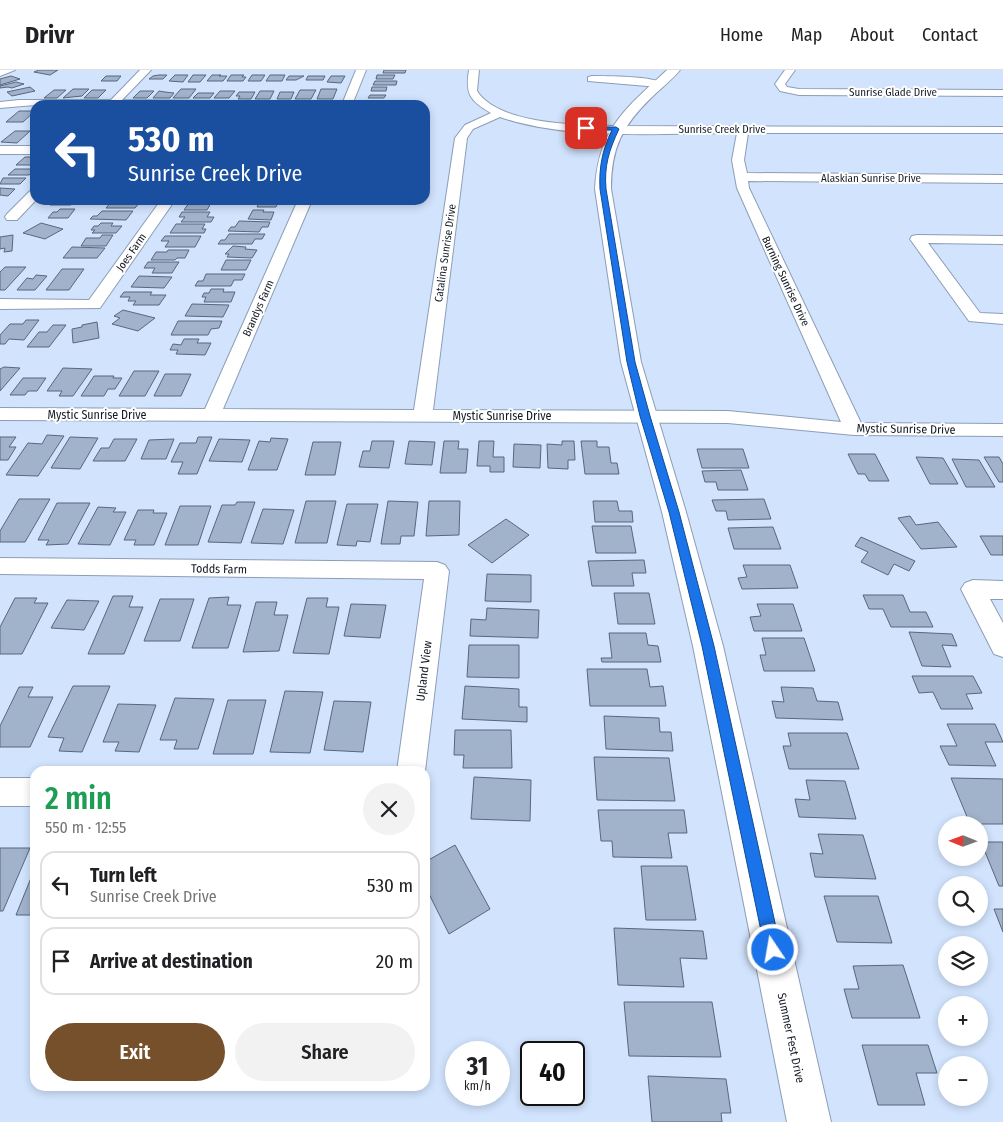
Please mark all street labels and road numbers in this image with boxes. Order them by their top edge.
street label: Sunrise Glade Drive [849,86,937,99]
street label: Sunrise Creek Drive [678,123,766,136]
street label: Alaskian Sunrise Drive [821,172,921,185]
street label: Catalina Sunrise Drive [432,203,459,303]
street label: Joes Farm [114,231,149,274]
street label: Burning Sunrise Drive [759,234,812,328]
street label: Brandys Farm [240,278,277,339]
street label: Mystic Sunrise Drive [48,408,147,422]
street label: Mystic Sunrise Drive [453,409,552,423]
street label: Mystic Sunrise Drive [856,421,956,437]
street label: Todds Farm [191,562,247,576]
street label: Upland View [413,640,435,702]
street label: Summer Fest Drive [775,992,807,1084]

